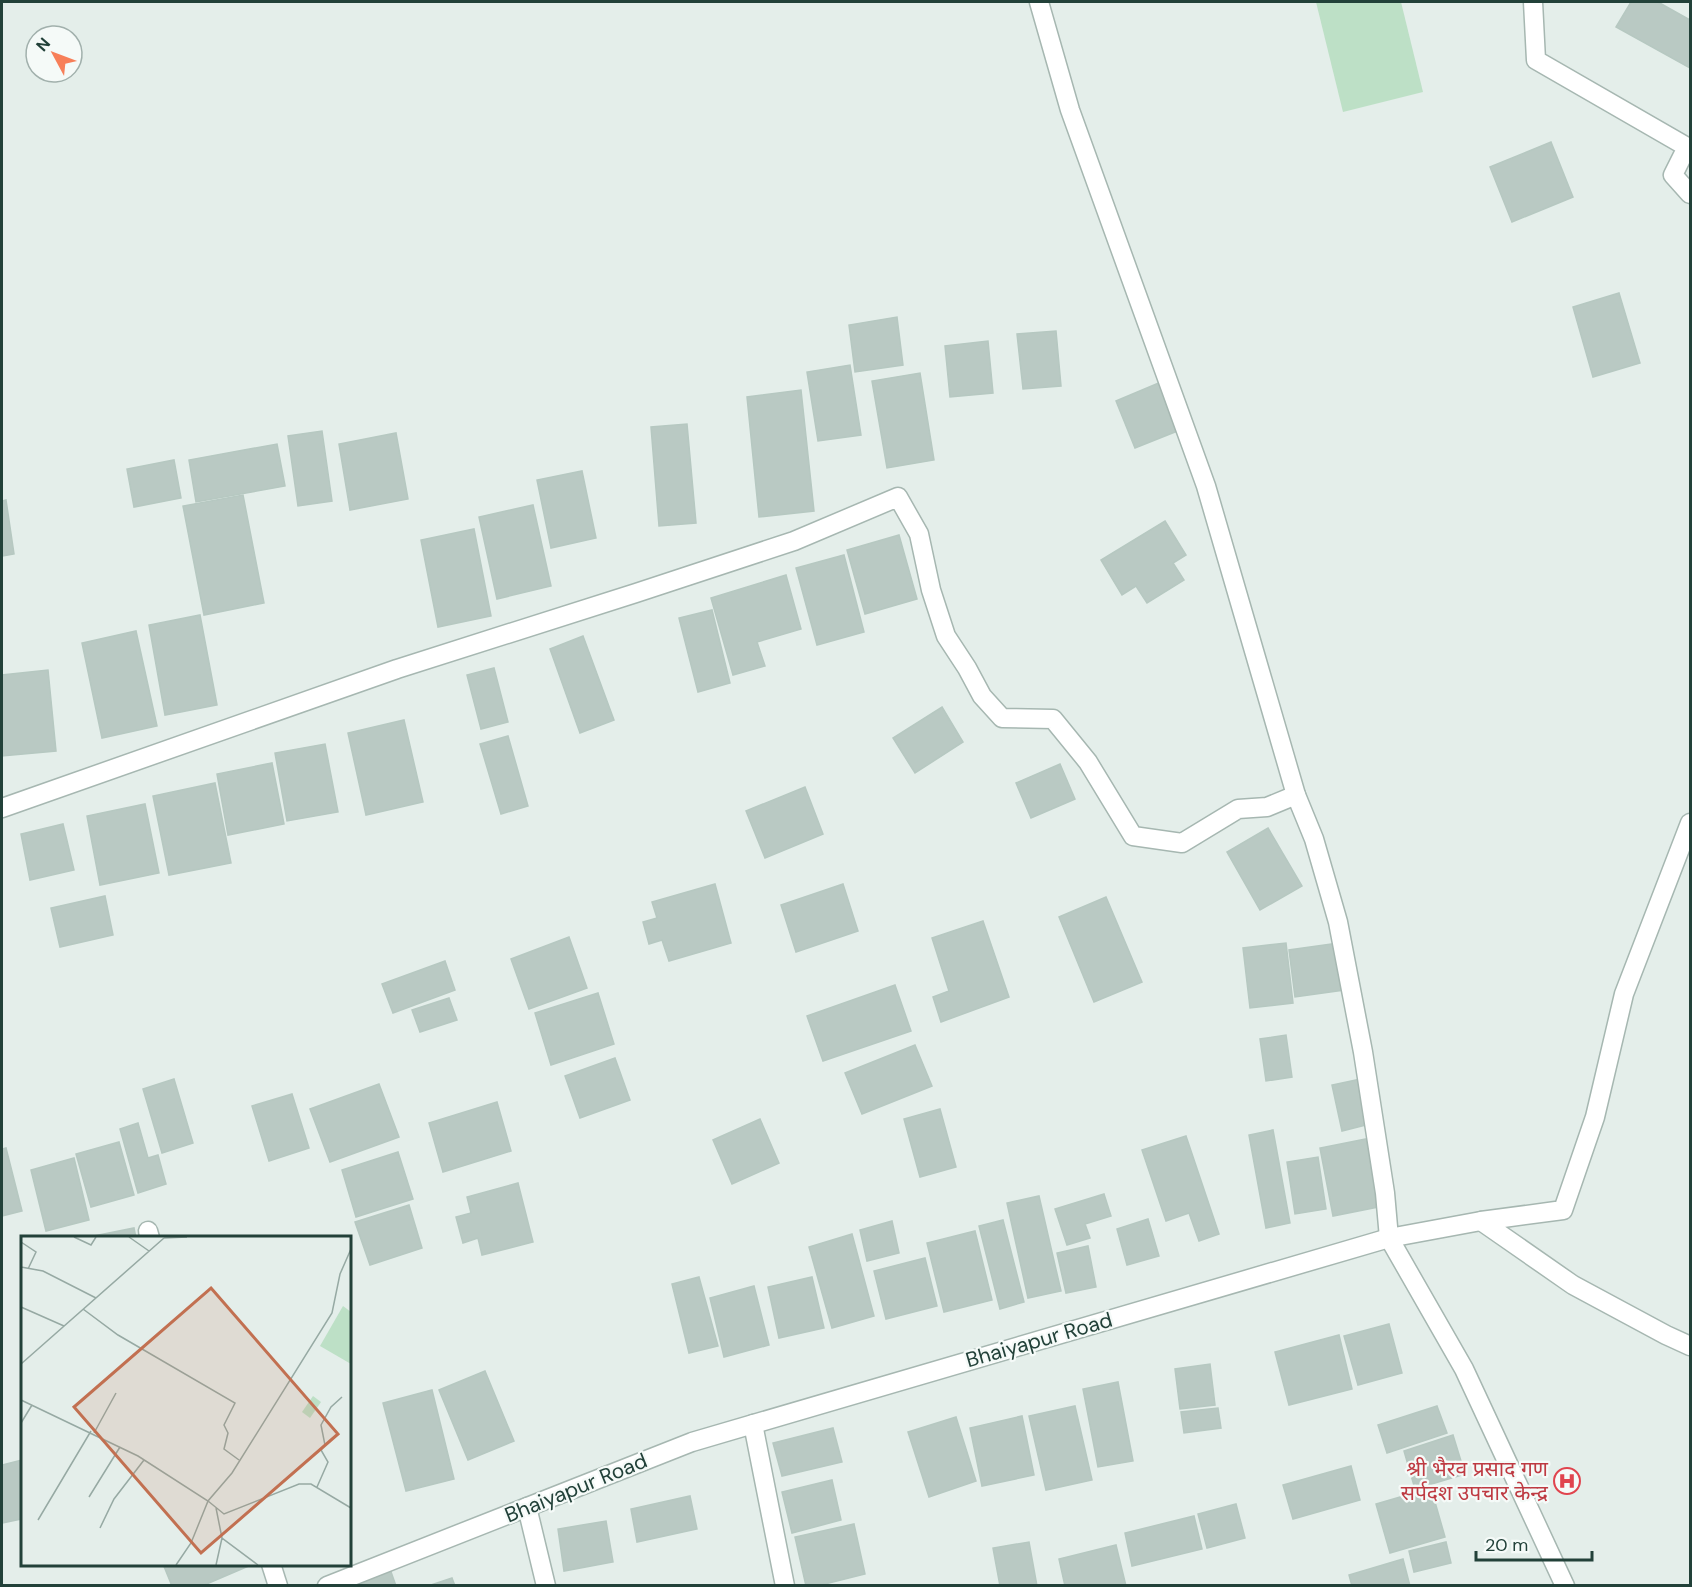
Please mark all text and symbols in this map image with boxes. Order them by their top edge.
north arrow [24,24,84,84]
text: N [31,33,55,56]
inset map [21,1236,351,1566]
street label: Bhaiyapur Road [963,1306,1115,1374]
street label: Bhaiyapur Road [501,1447,651,1529]
place label: श्री भैरव प्रसाद गण सर्पदश उपचार केन्द्र [1401,1455,1549,1507]
hospital icon: श्री भैरव प्रसाद गण सर्पदश उपचार केन्द्र [1552,1466,1582,1496]
scale bar [1476,1524,1592,1562]
text: 20 m [1485,1533,1528,1557]

